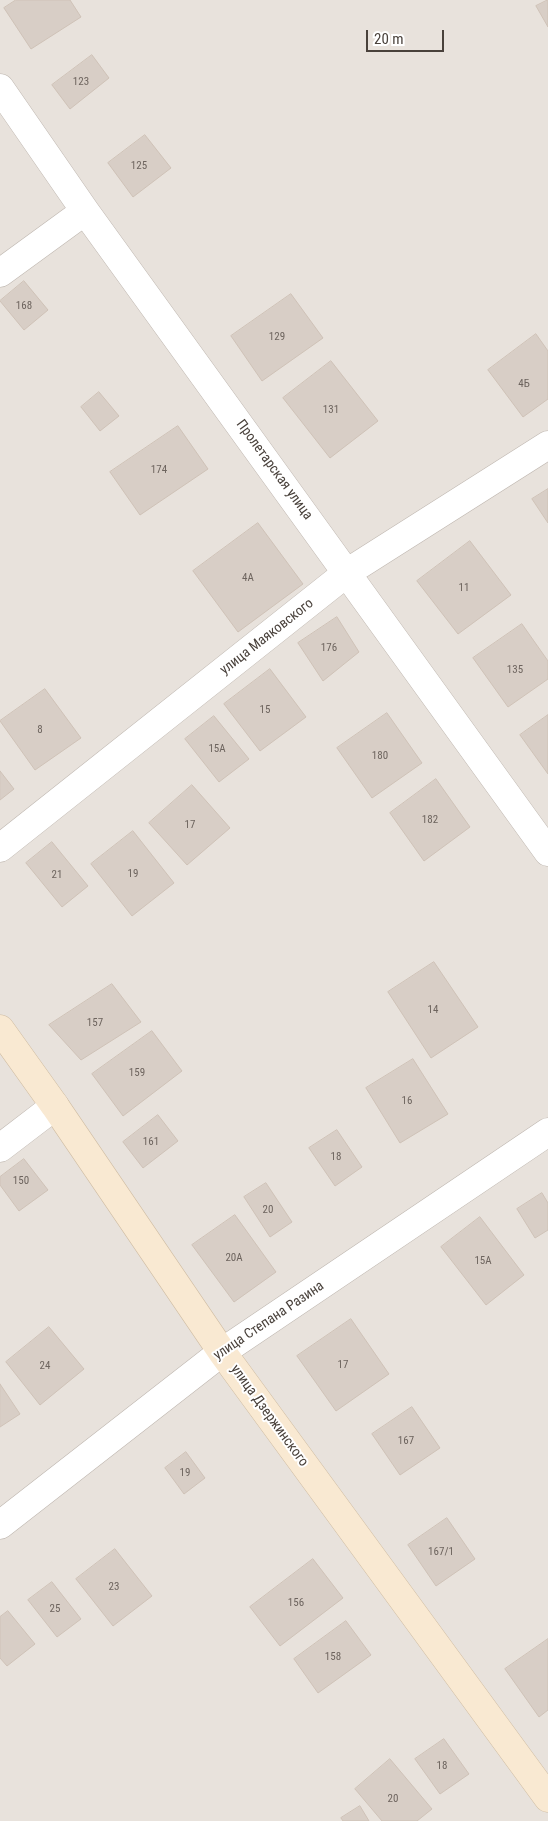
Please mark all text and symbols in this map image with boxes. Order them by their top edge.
scale bar [368,20,446,52]
text: 20 m [374,30,404,48]
house number: 123 [73,75,89,89]
house number: 125 [131,159,147,173]
house number: 168 [16,299,32,313]
house number: 129 [269,330,285,344]
house number: 4Б [518,377,530,391]
house number: 131 [323,403,339,417]
street label: Пролетарская улица [232,417,316,523]
house number: 174 [151,463,167,477]
house number: 4А [242,571,254,585]
house number: 11 [459,581,469,595]
street label: улица Маяковского [217,595,317,679]
house number: 176 [321,641,337,655]
house number: 135 [507,663,523,677]
house number: 15 [260,703,270,717]
house number: 8 [37,723,43,737]
house number: 15А [208,742,226,756]
house number: 180 [372,749,388,763]
house number: 182 [422,813,438,827]
house number: 17 [185,818,195,832]
house number: 19 [128,867,138,881]
house number: 21 [52,868,62,882]
house number: 14 [428,1003,438,1017]
house number: 157 [87,1016,103,1030]
house number: 159 [129,1066,145,1080]
house number: 16 [402,1094,412,1108]
house number: 161 [143,1135,159,1149]
house number: 18 [331,1150,341,1164]
house number: 150 [13,1174,29,1188]
house number: 20 [263,1203,273,1217]
house number: 20А [225,1251,243,1265]
house number: 15А [474,1254,492,1268]
street label: улица Степана Разина [211,1278,327,1364]
house number: 17 [338,1358,348,1372]
house number: 24 [40,1359,50,1373]
street label: улица Дзержинского [226,1362,312,1470]
house number: 167 [398,1434,414,1448]
house number: 19 [180,1466,190,1480]
house number: 167/1 [428,1545,454,1559]
house number: 23 [109,1580,119,1594]
house number: 156 [288,1596,304,1610]
house number: 25 [50,1602,60,1616]
house number: 158 [325,1650,341,1664]
house number: 18 [437,1759,447,1773]
house number: 20 [388,1792,398,1806]

